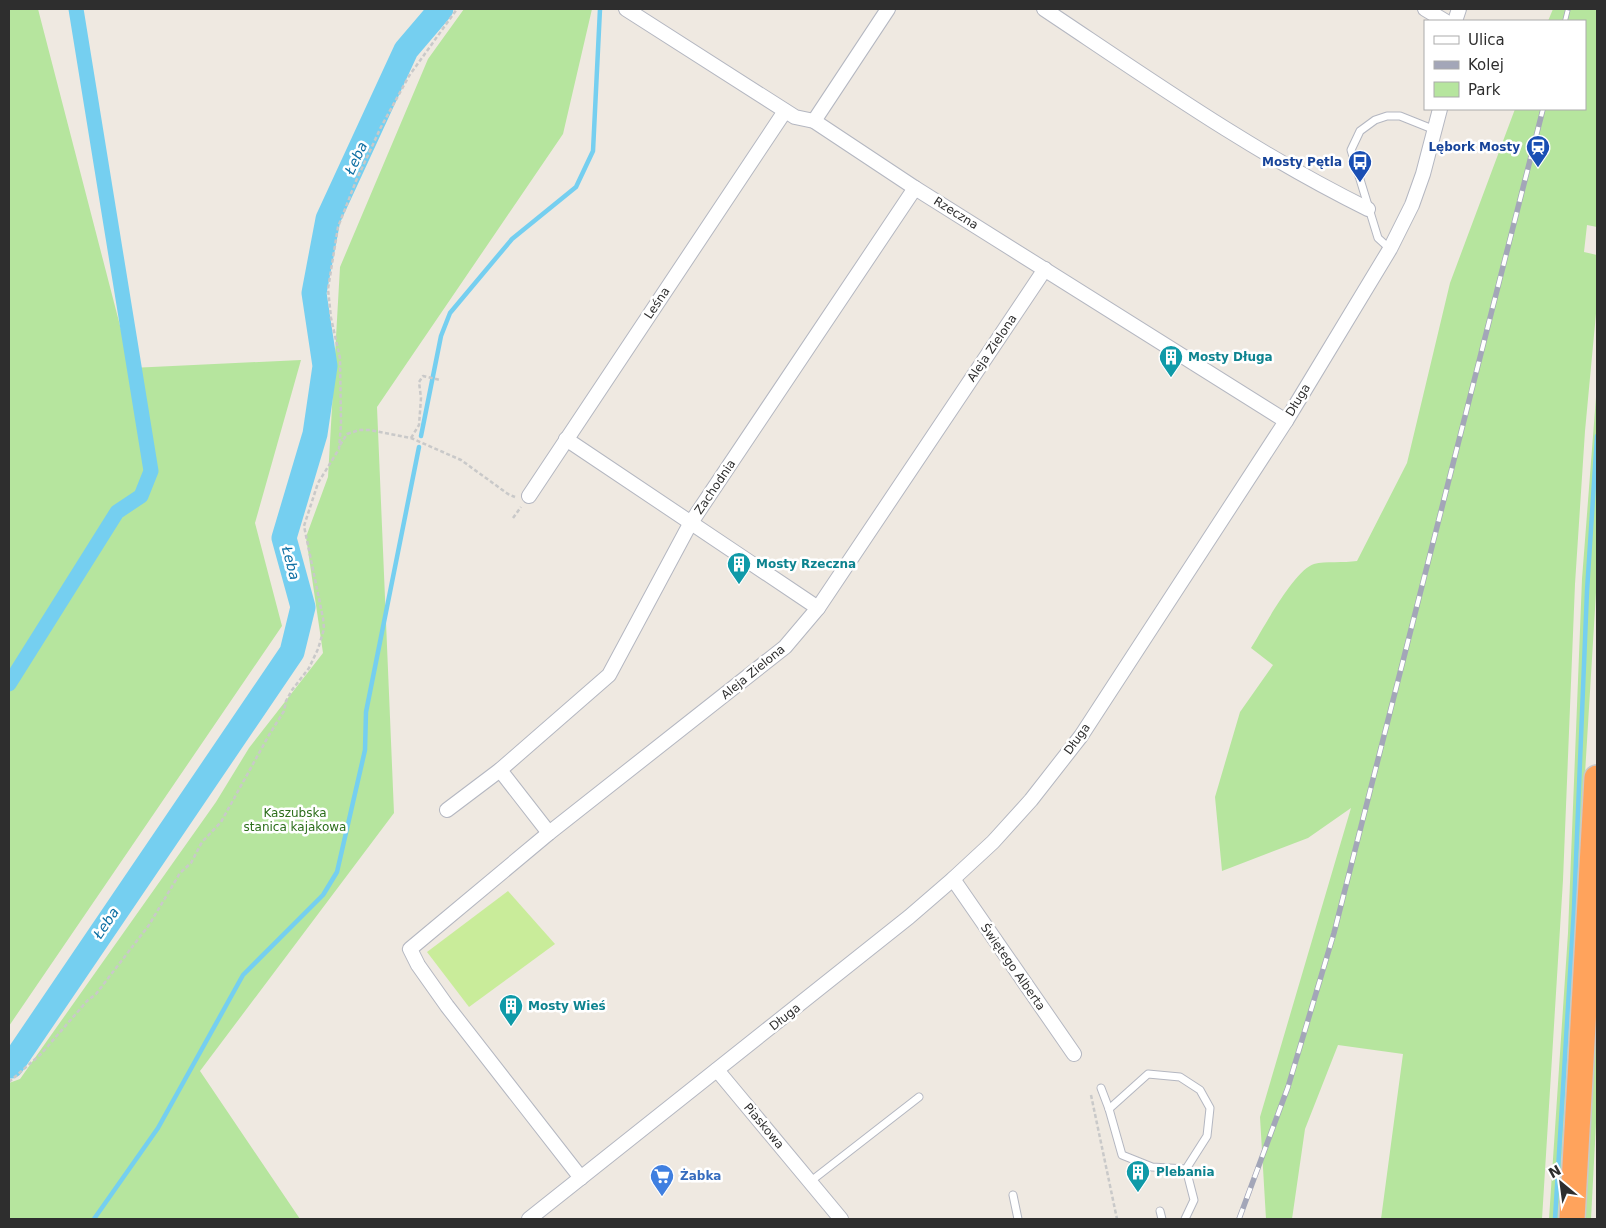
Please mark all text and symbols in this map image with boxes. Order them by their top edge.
legend [1424,20,1586,110]
text: Ulica [1468,31,1505,49]
text: Kolej [1468,56,1504,74]
text: Park [1468,81,1501,99]
station icon: Lębork Mosty [1525,134,1551,168]
water label: Łeba [341,139,370,178]
place label: Lębork Mosty [1428,140,1520,154]
bus stop icon: Mosty Pętla [1347,149,1373,183]
place label: Mosty Pętla [1262,155,1342,169]
street label: Rzeczna [931,194,981,232]
street label: Leśna [641,285,673,321]
street label: Aleja Zielona [964,312,1020,384]
building icon: Mosty Długa [1158,344,1184,378]
place label: Mosty Długa [1188,350,1273,364]
street label: Długa [1283,381,1313,419]
street label: Zachodnia [692,457,738,517]
water label: Łeba [279,544,303,581]
building icon: Mosty Rzeczna [726,551,752,585]
place label: Mosty Rzeczna [756,557,856,571]
street label: Aleja Zielona [718,642,788,702]
street label: Długa [1061,721,1093,757]
park label: Kaszubska stanica kajakowa [244,806,346,834]
water label: Łeba [89,904,122,942]
street label: Świętego Alberta [978,920,1049,1013]
building icon: Mosty Wieś [498,993,524,1027]
place label: Mosty Wieś [528,999,606,1013]
street label: Długa [767,1001,803,1033]
street label: Piaskowa [741,1100,787,1152]
north arrow [1536,1158,1586,1208]
building icon: Plebania [1125,1159,1151,1193]
text: N [1546,1162,1564,1181]
supermarket icon: Żabka [649,1163,675,1197]
place label: Plebania [1156,1165,1215,1179]
place label: Żabka [680,1168,721,1183]

